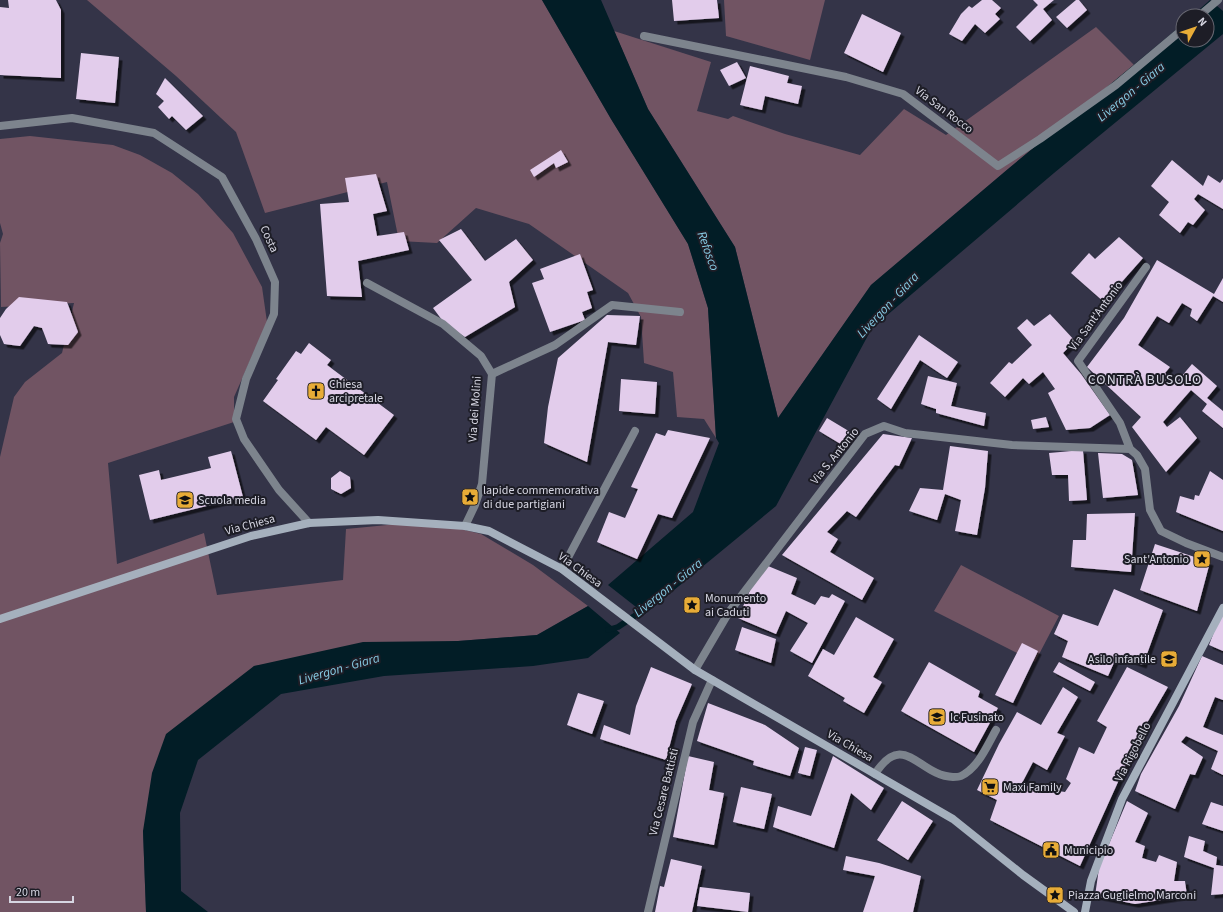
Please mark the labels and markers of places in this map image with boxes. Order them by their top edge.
place label: Chiesa arcipretale [329,376,383,407]
church icon: Chiesa arcipretale [306,381,326,401]
place label: lapide commemorativa di due partigiani [483,482,599,513]
place icon: lapide commemorativa di due partigiani [460,487,480,507]
school or university icon: Scuola media [175,490,195,510]
place label: Scuola media [198,492,266,509]
place icon: Sant'Antonio [1192,549,1212,569]
place label: Sant'Antonio [1124,551,1189,568]
place label: Monumento ai Caduti [705,590,766,621]
place icon: Monumento ai Caduti [682,595,702,615]
school or university icon: Asilo infantile [1159,649,1179,669]
place label: Asilo infantile [1088,651,1156,668]
school or university icon: Ic Fusinato [927,707,947,727]
place label: Ic Fusinato [950,709,1004,726]
supermarket icon: Maxi Family [980,777,1000,797]
place label: Maxi Family [1003,779,1062,796]
public building icon: Municipio [1041,840,1061,860]
place label: Municipio [1064,842,1113,859]
place icon: Piazza Guglielmo Marconi [1045,885,1065,905]
place label: Piazza Guglielmo Marconi [1068,887,1196,904]

